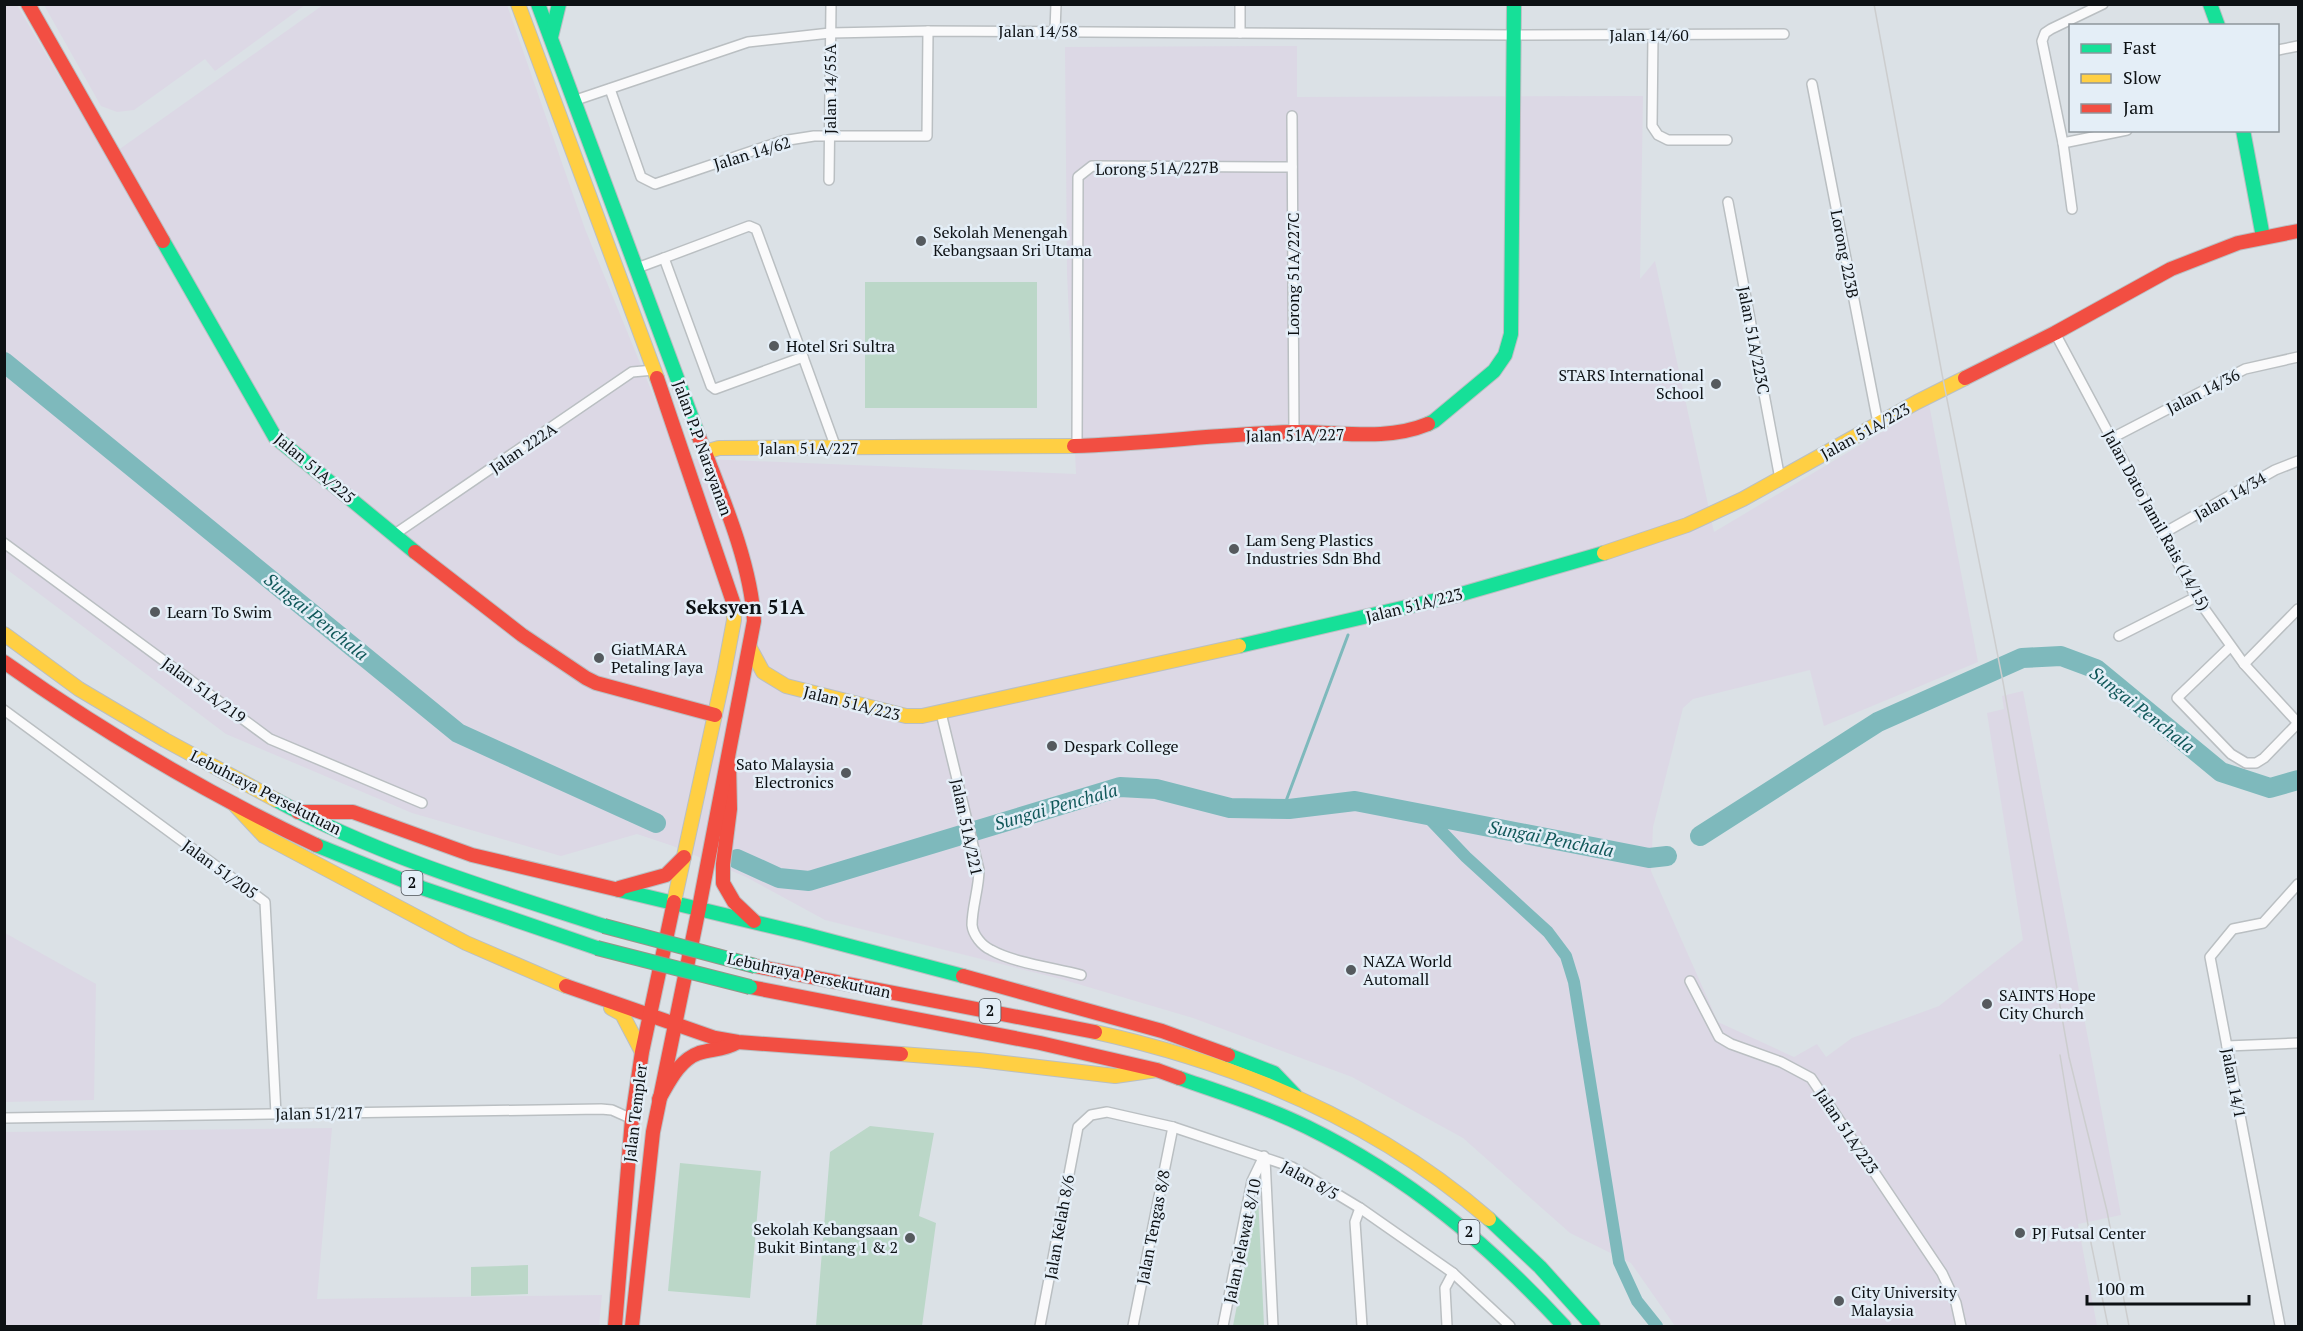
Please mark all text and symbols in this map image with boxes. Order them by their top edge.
street label: Jalan 14/58 [998,20,1078,42]
street label: Jalan 14/60 [1609,24,1689,46]
legend [2069,24,2279,132]
text: Fast [2123,35,2157,59]
street label: Jalan 14/55A [819,44,841,134]
text: Slow [2123,65,2162,89]
text: Jam [2123,95,2154,119]
street label: Jalan 14/62 [711,131,793,175]
street label: Lorong 51A/227B [1095,156,1219,180]
street label: Lorong 223B [1826,208,1864,300]
street label: Lorong 51A/227C [1282,212,1304,336]
place label: Sekolah Menengah Kebangsaan Sri Utama [933,221,1092,261]
marker: Sekolah Menengah Kebangsaan Sri Utama [914,234,928,248]
street label: Jalan 51A/223C [1733,284,1775,396]
place label: Hotel Sri Sultra [786,335,895,357]
marker: Hotel Sri Sultra [767,339,781,353]
street label: Jalan 14/36 [2163,363,2244,419]
place label: STARS International School [1558,364,1704,404]
street label: Jalan P.P Narayanan [668,377,738,519]
marker: STARS International School [1709,377,1723,391]
street label: Jalan 51A/223 [1816,397,1914,465]
street label: Jalan 222A [485,417,561,478]
street label: Jalan 51A/227 [1245,423,1345,447]
street label: Jalan Dato Jamil Rais (14/15) [2098,426,2216,614]
street label: Jalan 51A/225 [270,428,360,508]
street label: Jalan 51A/227 [760,437,858,459]
street label: Jalan 14/34 [2190,466,2270,525]
place label: Lam Seng Plastics Industries Sdn Bhd [1246,529,1381,569]
marker: Lam Seng Plastics Industries Sdn Bhd [1227,542,1241,556]
water label: Sungai Penchala [260,567,374,666]
street label: Jalan 51A/223 [1363,582,1465,628]
district label: Seksyen 51A [685,593,805,620]
place label: Learn To Swim [167,601,272,623]
marker: Learn To Swim [148,605,162,619]
place label: GiatMARA Petaling Jaya [611,638,703,678]
marker: GiatMARA Petaling Jaya [592,651,606,665]
street label: Jalan 51A/219 [158,652,250,728]
water label: Sungai Penchala [2085,661,2200,758]
street label: Jalan 51A/223 [801,680,903,726]
place label: Despark College [1064,735,1179,757]
marker: Despark College [1045,739,1059,753]
street label: Lebuhraya Persekutuan [187,744,346,840]
place label: Sato Malaysia Electronics [736,753,834,793]
marker: Sato Malaysia Electronics [839,766,853,780]
street label: Jalan 51A/221 [946,776,988,878]
water label: Sungai Penchala [991,777,1120,835]
water label: Sungai Penchala [1487,814,1616,862]
street label: Jalan 51/205 [178,834,262,904]
road number: 2 [402,871,422,895]
street label: Lebuhraya Persekutuan [725,947,893,1003]
place label: NAZA World Automall [1363,950,1452,990]
marker: NAZA World Automall [1344,963,1358,977]
place label: SAINTS Hope City Church [1999,984,2096,1024]
marker: SAINTS Hope City Church [1980,997,1994,1011]
road number: 2 [980,999,1000,1023]
street label: Jalan 14/1 [2216,1046,2252,1120]
street label: Jalan Templer [618,1062,652,1163]
street label: Jalan 51A/223 [1810,1084,1884,1178]
street label: Jalan 51/217 [275,1101,363,1125]
street label: Jalan 8/5 [1277,1155,1343,1205]
street label: Jalan Tengas 8/8 [1131,1168,1175,1286]
street label: Jalan Kelah 8/6 [1039,1172,1079,1281]
street label: Jalan Jelawat 8/10 [1218,1177,1266,1305]
place label: Sekolah Kebangsaan Bukit Bintang 1 & 2 [753,1218,898,1258]
road number: 2 [1458,1220,1480,1244]
place label: PJ Futsal Center [2032,1222,2147,1244]
marker: PJ Futsal Center [2013,1226,2027,1240]
marker: Sekolah Kebangsaan Bukit Bintang 1 & 2 [903,1231,917,1245]
scale bar [2087,1268,2249,1306]
text: 100 m [2096,1276,2145,1300]
place label: City University Malaysia [1851,1281,1958,1321]
marker: City University Malaysia [1832,1294,1846,1308]

